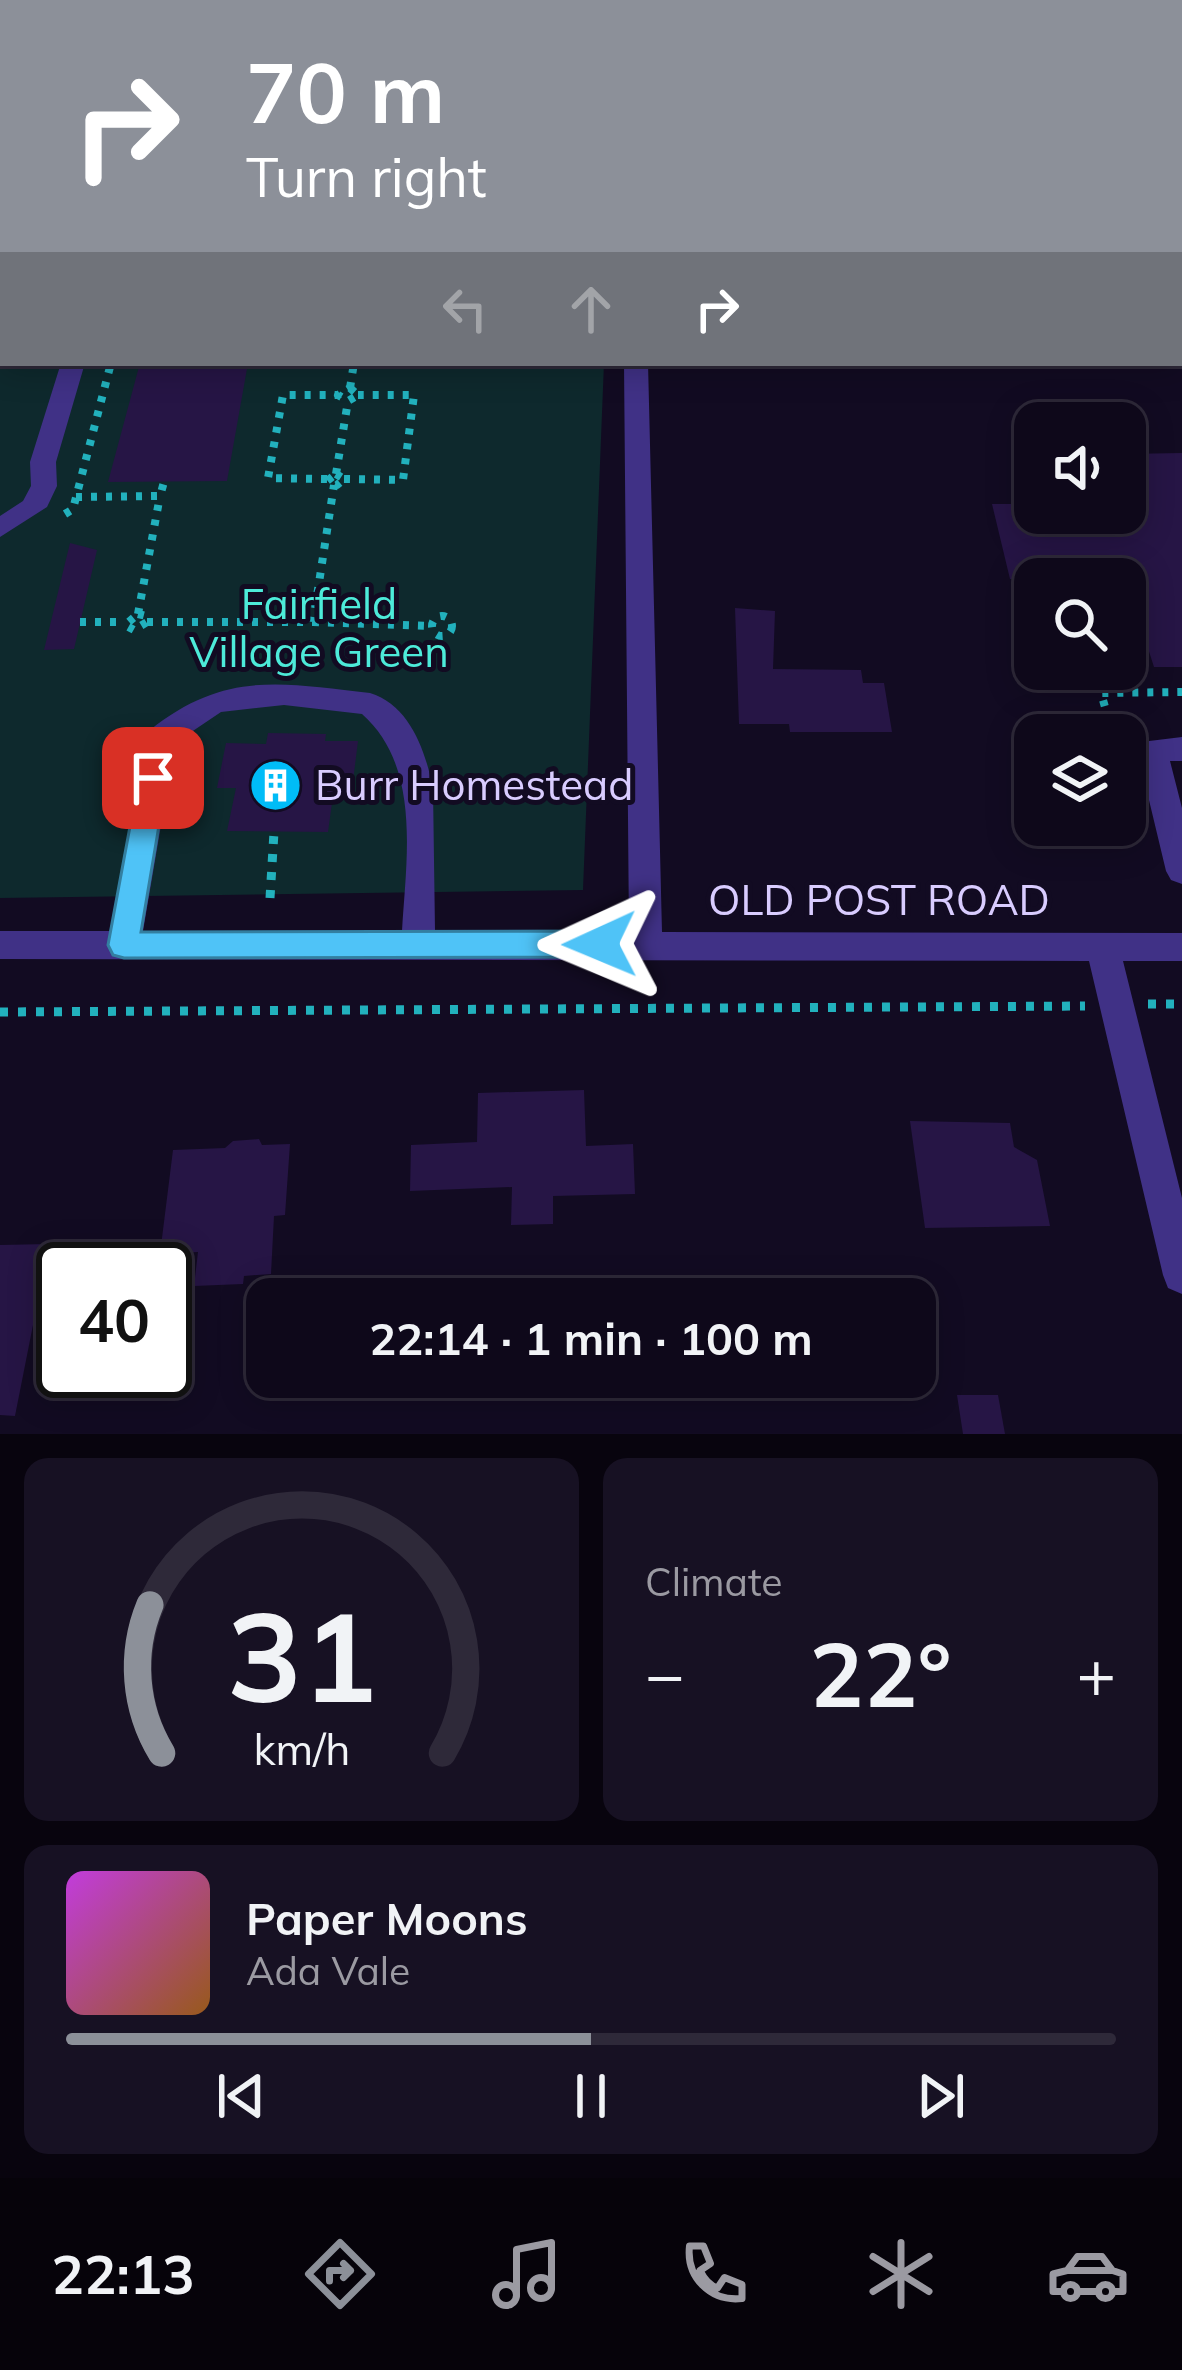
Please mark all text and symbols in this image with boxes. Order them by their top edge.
text: 70 m [246,39,445,144]
icon: right [48,48,204,204]
text: Turn right [246,143,487,211]
icon: left [432,276,498,342]
icon: ahead [558,276,624,342]
icon: right [684,276,750,342]
map controls [1014,402,1146,846]
button: sound [1014,402,1146,534]
button: search [1014,558,1146,690]
park label: Fairfield Village Green [189,577,449,678]
button: layers [1014,714,1146,846]
pin [102,727,204,829]
icon: arrive [120,745,186,811]
building icon: Burr Homestead [248,757,304,813]
place label: Burr Homestead [315,758,634,811]
street label: OLD POST ROAD [708,873,1050,926]
position arrow [537,881,663,1007]
speed limit sign: 40 [36,1242,192,1398]
text: 22:14 · 1 min · 100 m [369,1310,813,1366]
text: Climate [645,1557,783,1606]
text: 31 [227,1577,376,1733]
text: 22° [809,1617,952,1730]
text: − [645,1632,685,1715]
text: + [1076,1632,1116,1715]
text: km/h [253,1721,350,1775]
text: Paper Moons [246,1890,528,1946]
text: Ada Vale [246,1946,410,1995]
icon: previous [208,2063,274,2129]
icon: pause [558,2063,624,2129]
icon: next [908,2063,974,2129]
icon: directions [298,2232,382,2316]
icon: music [485,2232,569,2316]
icon: phone [672,2232,756,2316]
icon: climate [859,2232,943,2316]
icon: car [1046,2232,1130,2316]
text: 22:13 [52,2240,195,2308]

